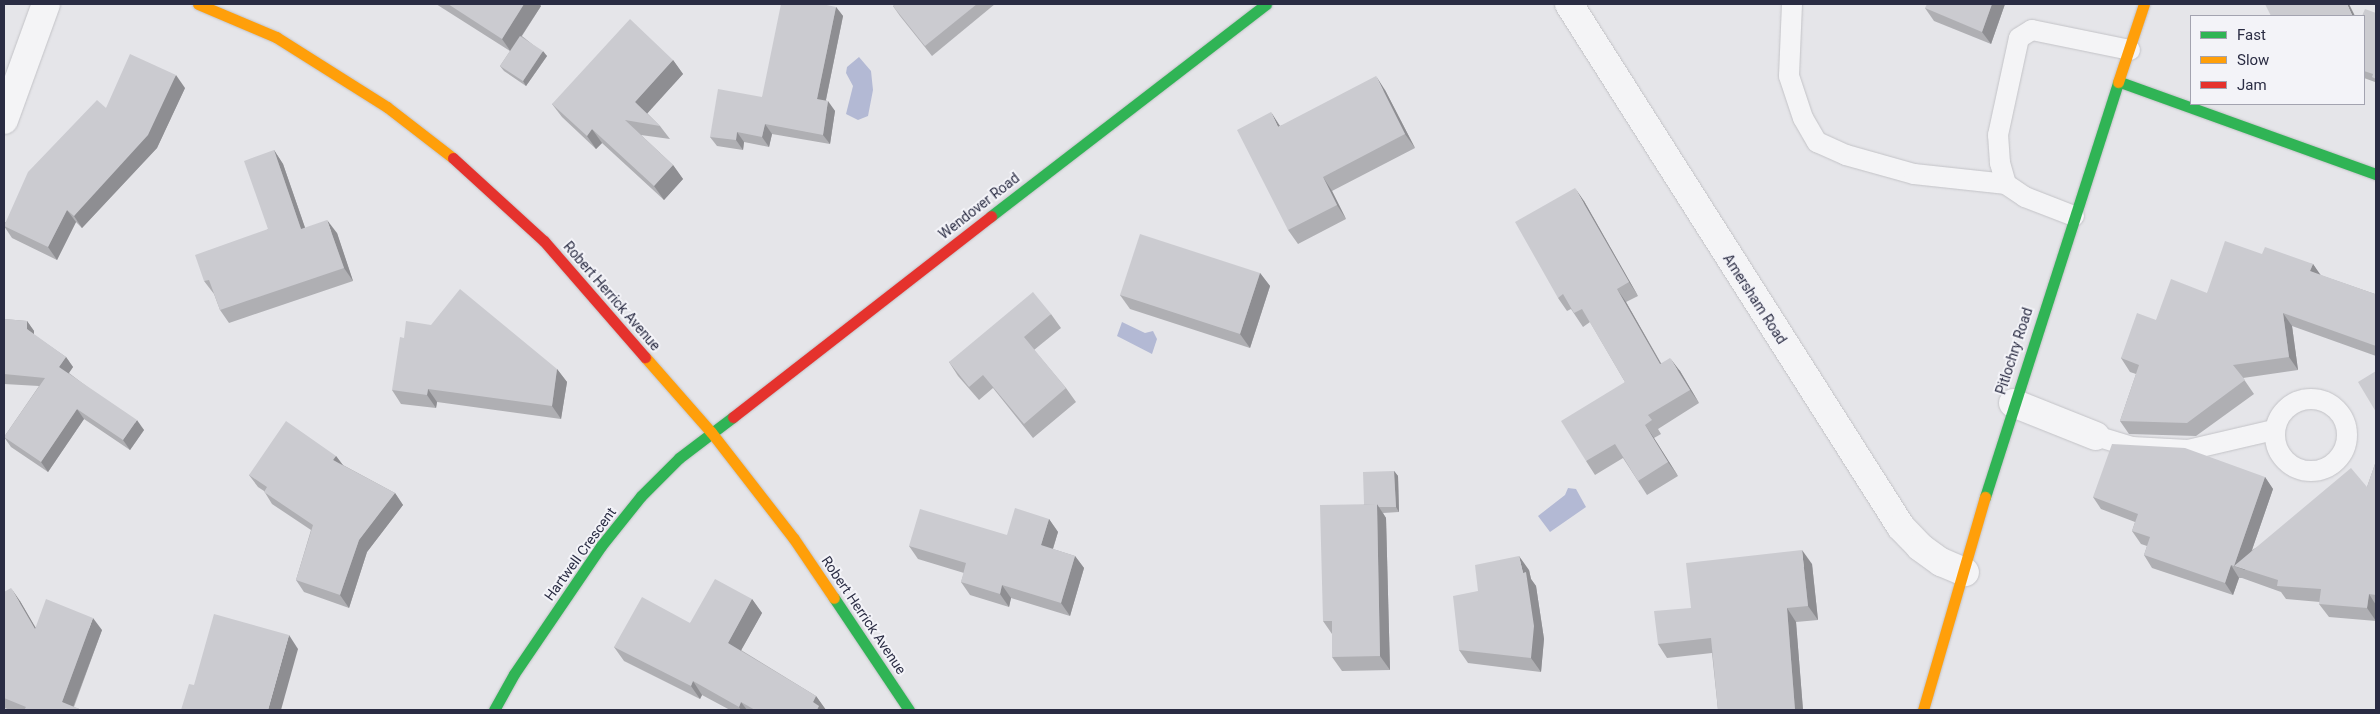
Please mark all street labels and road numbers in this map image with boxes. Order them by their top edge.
street label: Wendover Road [935,169,1023,243]
street label: Robert Herrick Avenue [560,238,664,354]
street label: Amersham Road [1720,251,1790,347]
street label: Pitlochry Road [1992,305,2036,397]
street label: Hartwell Crescent [541,504,619,604]
street label: Robert Herrick Avenue [818,553,910,677]

